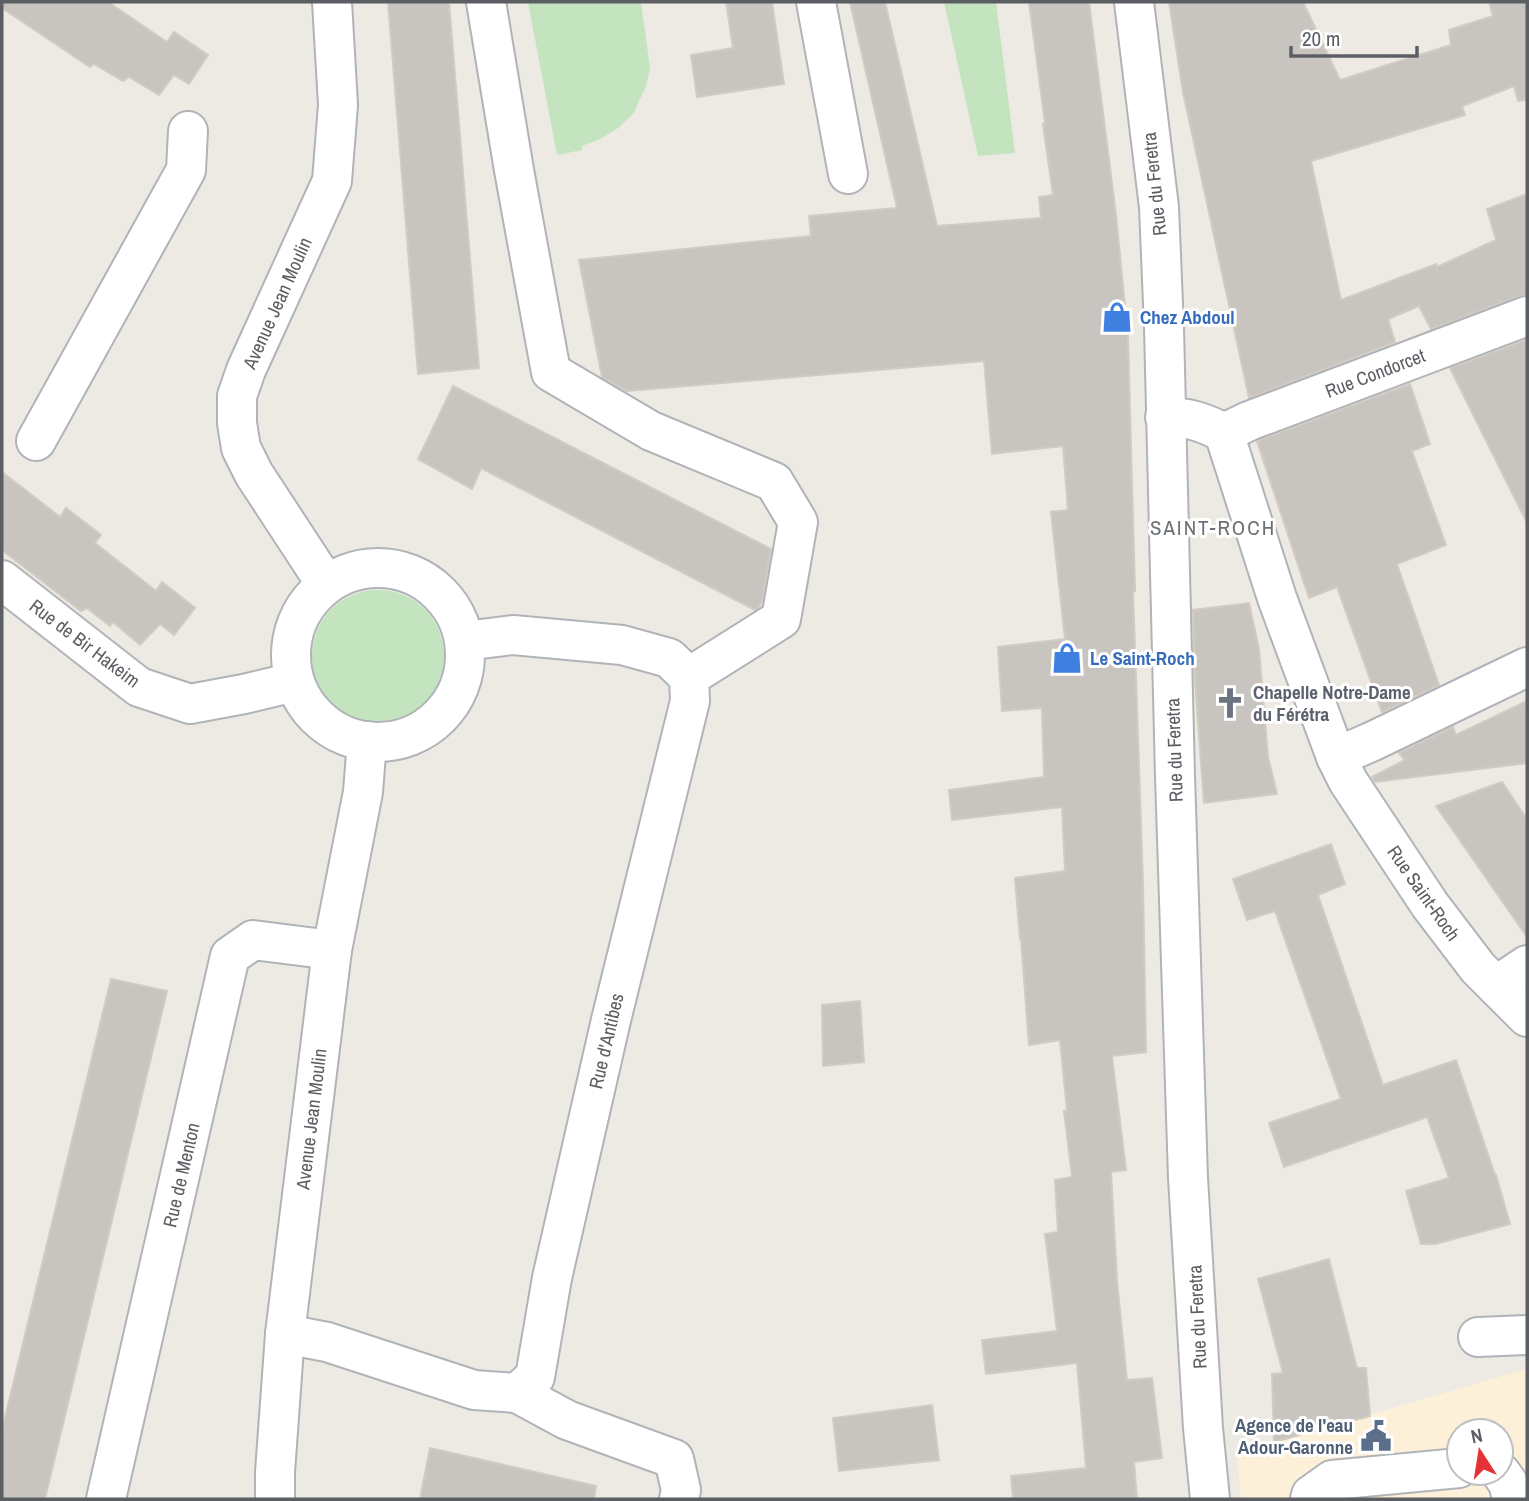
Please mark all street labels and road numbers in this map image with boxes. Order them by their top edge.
street label: Rue du Feretra [1136,131,1172,237]
street label: Avenue Jean Moulin [236,233,318,374]
street label: Rue Condorcet [1321,342,1429,404]
street label: Rue de Bir Hakeim [24,593,146,693]
street label: Rue du Feretra [1159,697,1189,802]
street label: Rue Saint-Roch [1382,840,1466,946]
street label: Rue d'Antibes [582,990,630,1091]
street label: Avenue Jean Moulin [289,1047,333,1192]
street label: Rue de Menton [156,1120,206,1230]
street label: Rue du Feretra [1181,1264,1213,1370]

